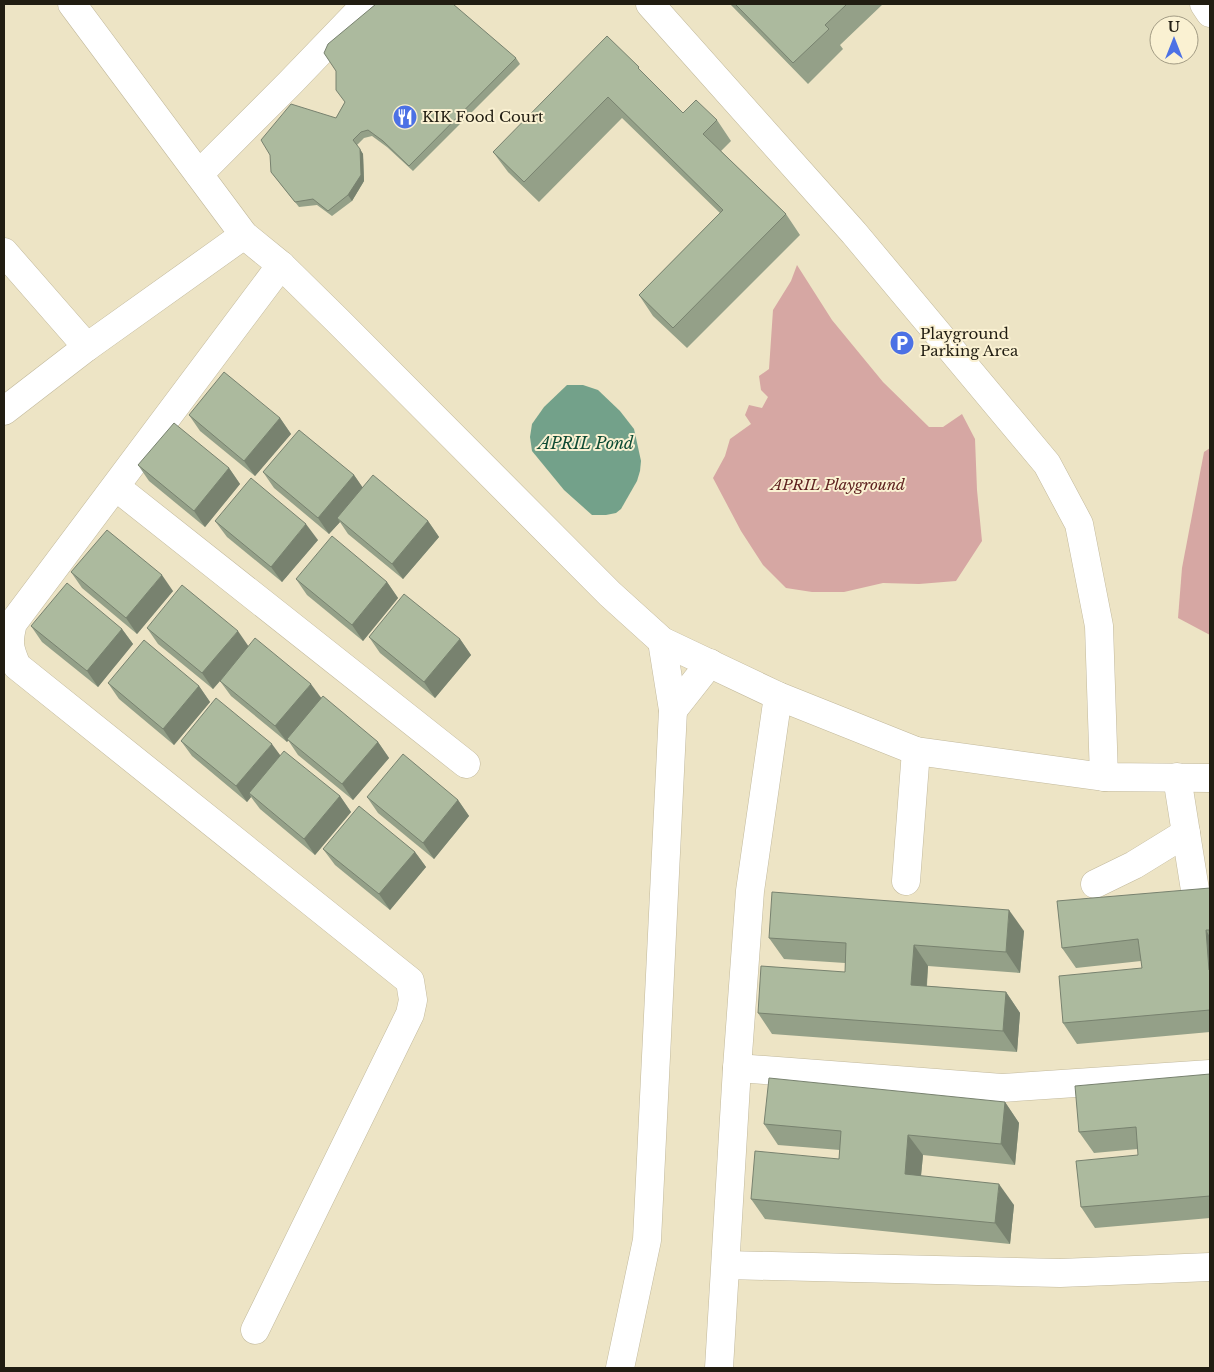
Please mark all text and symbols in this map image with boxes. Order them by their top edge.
north arrow [1149,15,1199,65]
text: U [1168,18,1181,36]
restaurant icon: KIK Food Court [392,104,418,130]
place label: KIK Food Court [422,107,544,126]
place label: Playground Parking Area [920,324,1019,360]
parking icon: Playground Parking Area [889,330,915,356]
water label: APRIL Pond [536,433,634,453]
park label: APRIL Playground [769,475,905,494]

